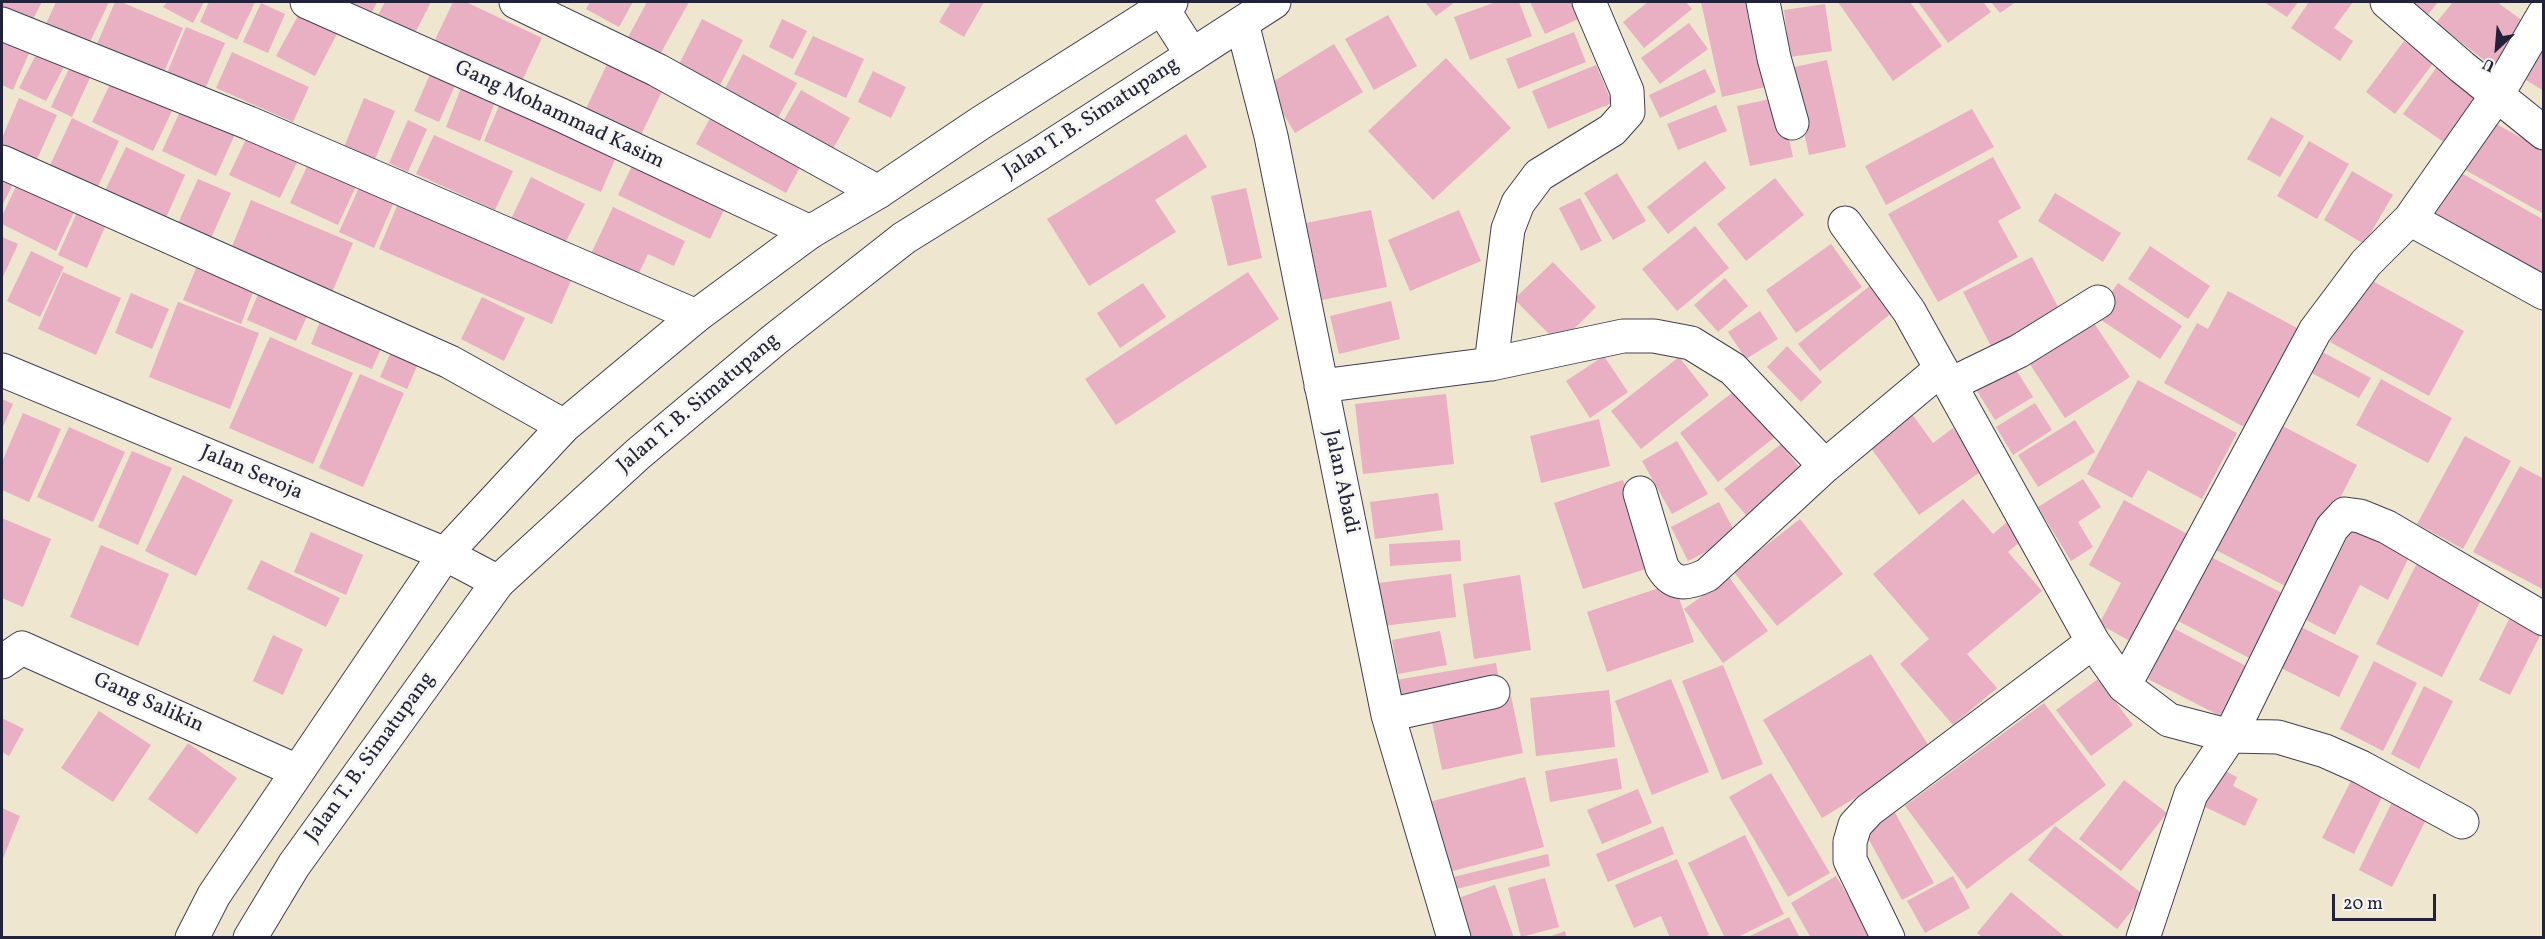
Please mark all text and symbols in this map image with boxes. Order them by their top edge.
north arrow [2467,18,2527,78]
text: U [2479,52,2499,76]
street label: Jalan T. B. Simatupang [999,53,1185,185]
street label: Gang Mohammad Kasim [450,56,668,176]
street label: Jalan T. B. Simatupang [613,329,785,479]
street label: Jalan Abadi [1317,428,1363,536]
street label: Jalan Seroja [196,441,306,507]
street label: Gang Salikin [89,668,207,740]
street label: Jalan T. B. Simatupang [301,668,441,848]
scale bar [2335,882,2438,920]
text: 20 m [2343,892,2383,917]

